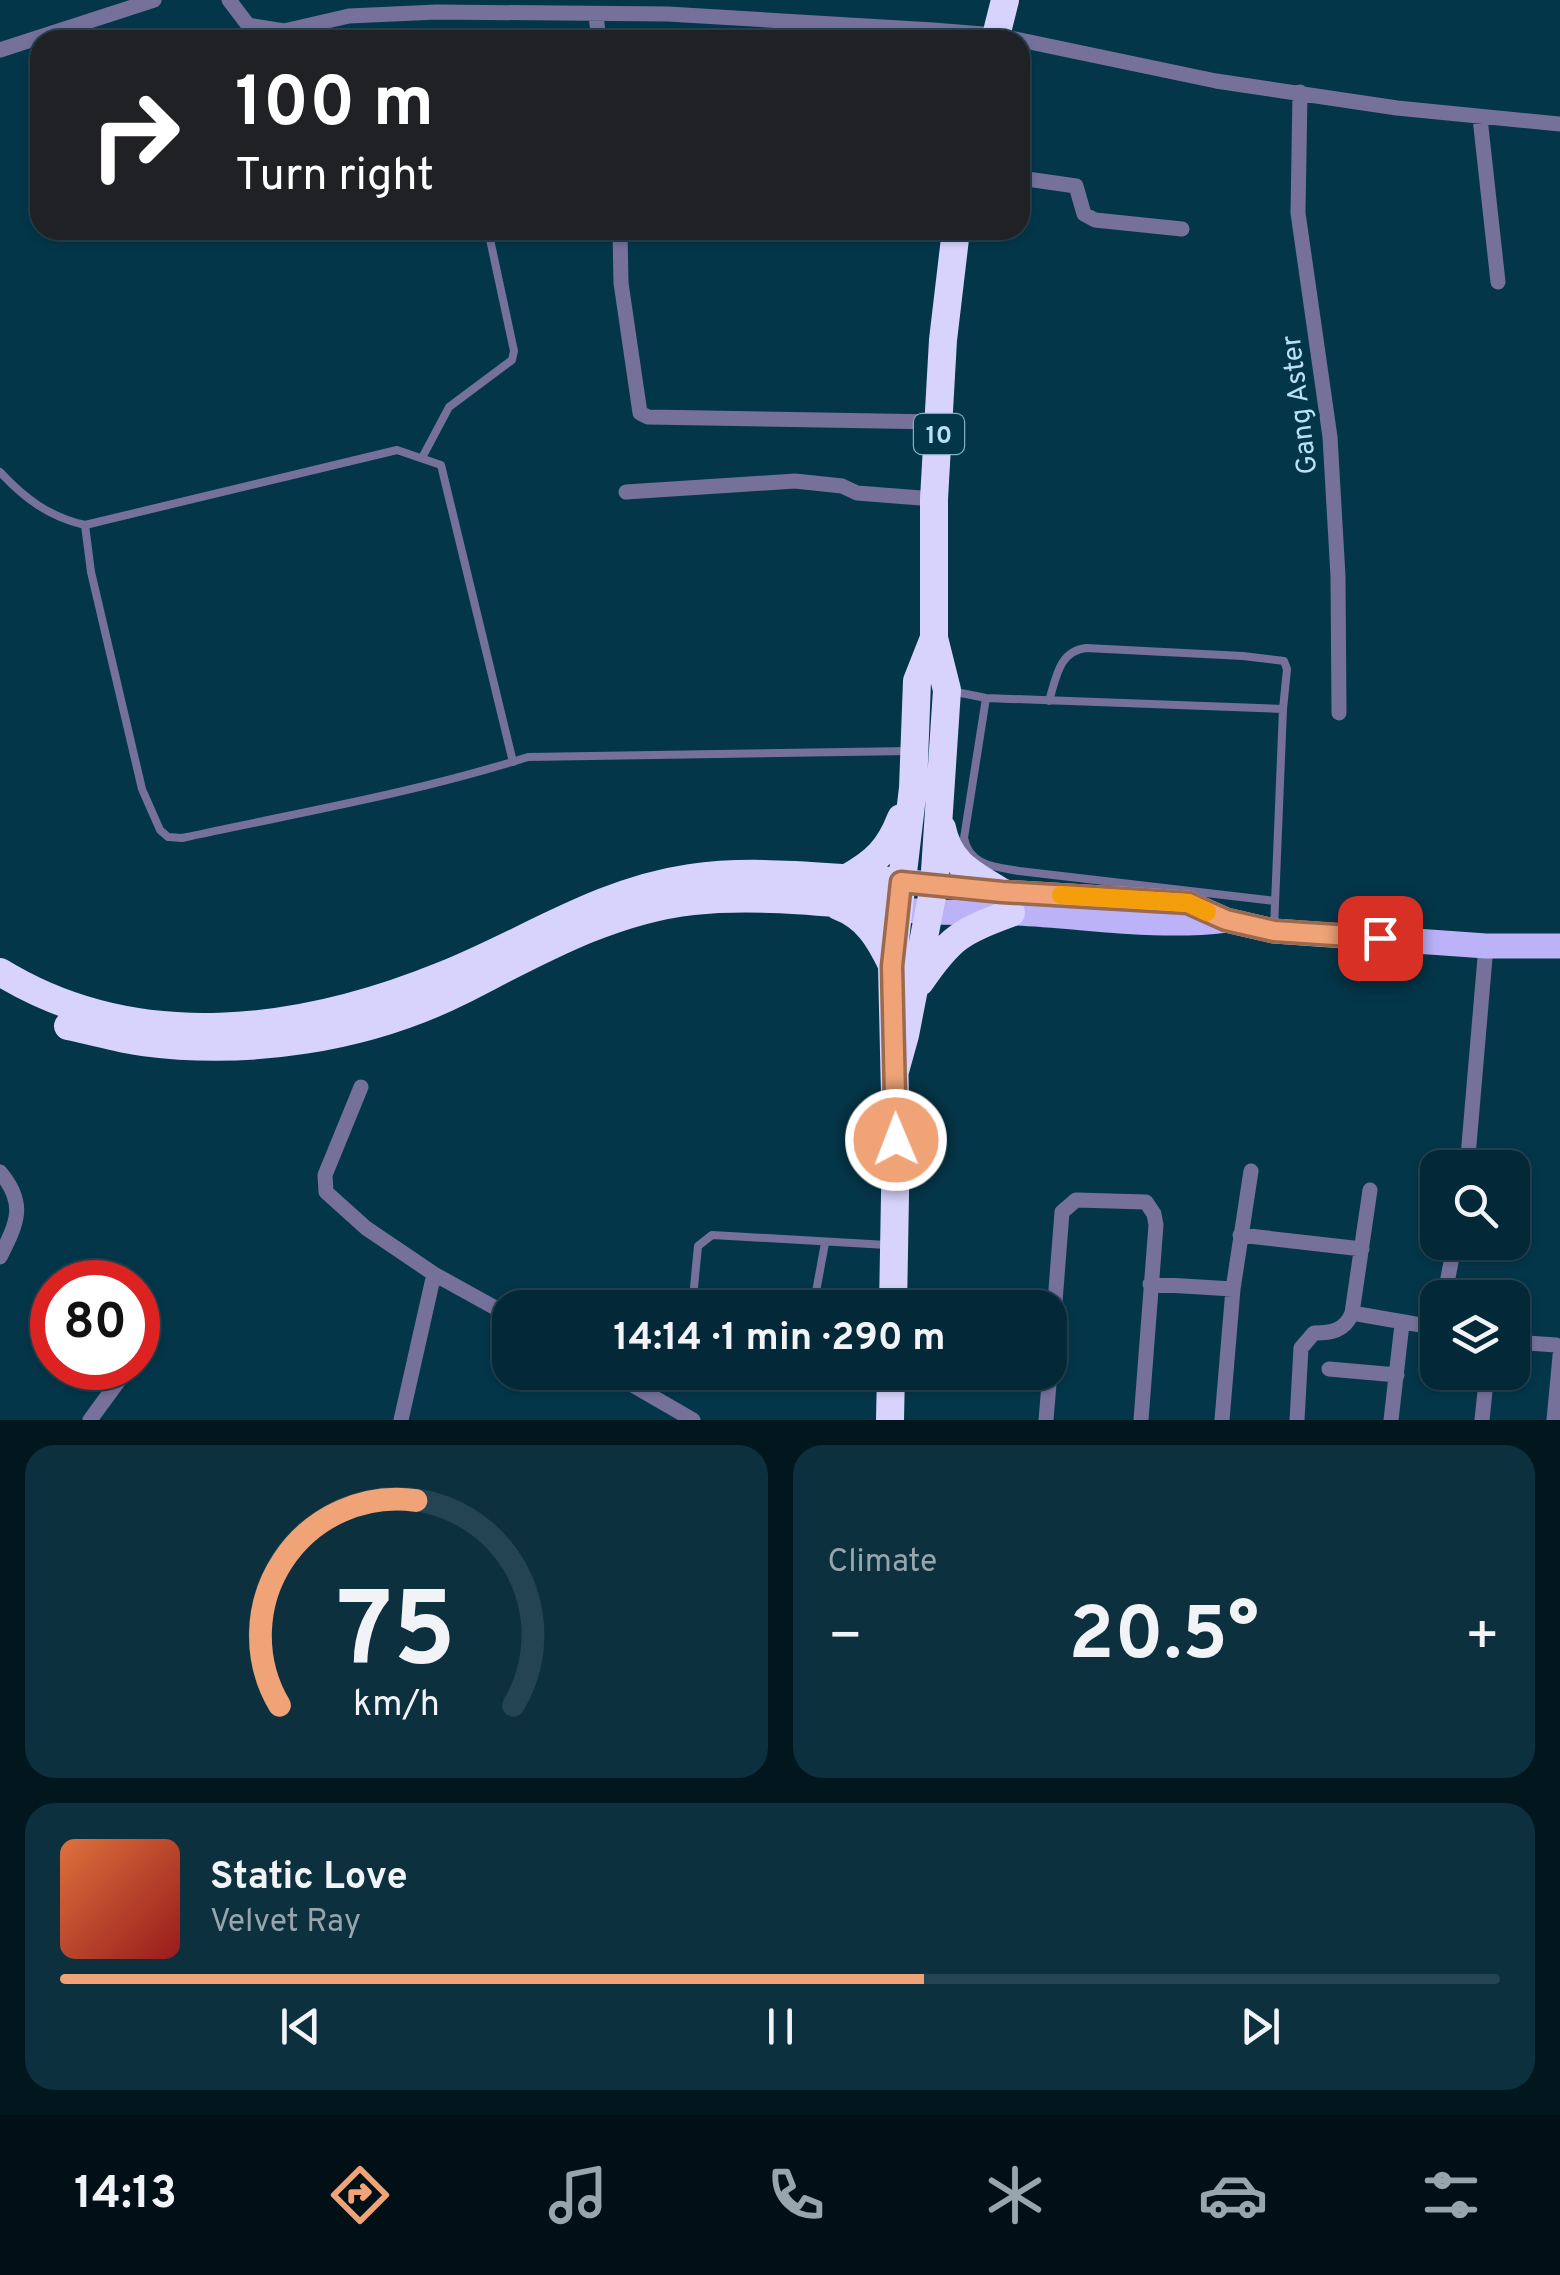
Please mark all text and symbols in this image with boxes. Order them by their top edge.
text: 100 m [235,62,434,151]
icon: right [70,70,200,200]
text: Turn right [235,149,434,206]
street label: Gang Aster [1275,333,1327,476]
road number: 10 [914,414,964,454]
pin [1338,896,1423,981]
icon: arrive [1353,911,1408,966]
position arrow [844,1088,948,1192]
map controls [1420,1150,1530,1390]
button: search [1420,1150,1530,1260]
speed limit sign: 80 [30,1260,160,1390]
button: layers [1420,1280,1530,1390]
text: 14:14 · 1 min · 290 m [613,1315,946,1364]
text: Climate [828,1543,937,1583]
text: 75 [337,1571,456,1703]
text: 20.5° [1069,1591,1259,1686]
text: − [828,1604,863,1674]
text: + [1465,1604,1500,1674]
text: km/h [353,1683,440,1729]
text: Static Love [210,1854,408,1903]
text: Velvet Ray [210,1903,361,1943]
icon: previous [273,1999,328,2054]
icon: pause [753,1999,808,2054]
icon: next [1233,1999,1288,2054]
icon: directions [325,2160,395,2230]
icon: music [543,2160,613,2230]
icon: phone [761,2160,831,2230]
icon: climate [980,2160,1050,2230]
icon: car [1198,2160,1268,2230]
icon: filters [1416,2160,1486,2230]
text: 14:13 [74,2167,177,2224]

